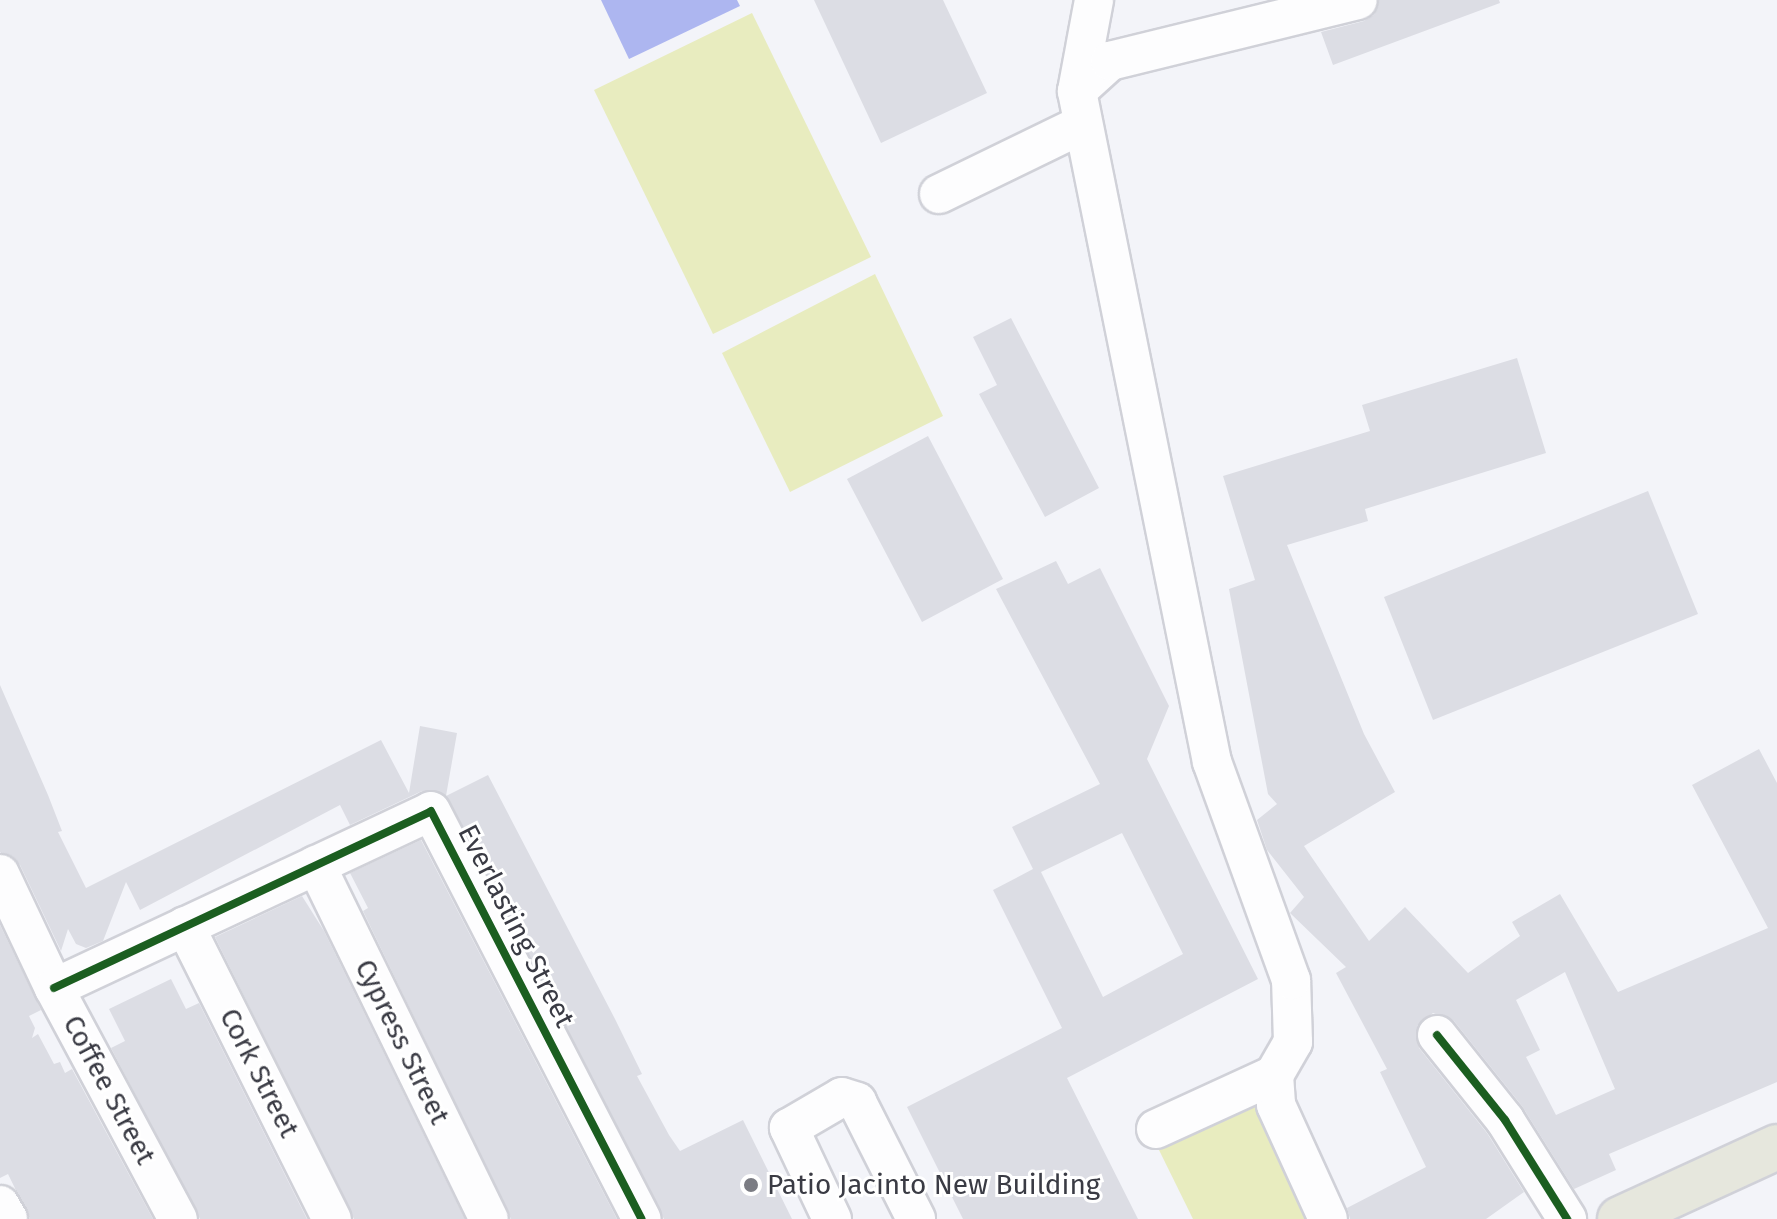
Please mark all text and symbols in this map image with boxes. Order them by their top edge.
street label: Everlasting Street [451,819,581,1033]
street label: Cypress Street [348,954,456,1130]
street label: Cork Street [212,1003,306,1143]
street label: Coffee Street [56,1010,162,1170]
place label: Patio Jacinto New Building [767,1168,1100,1202]
marker: Patio Jacinto New Building [742,1176,760,1194]

